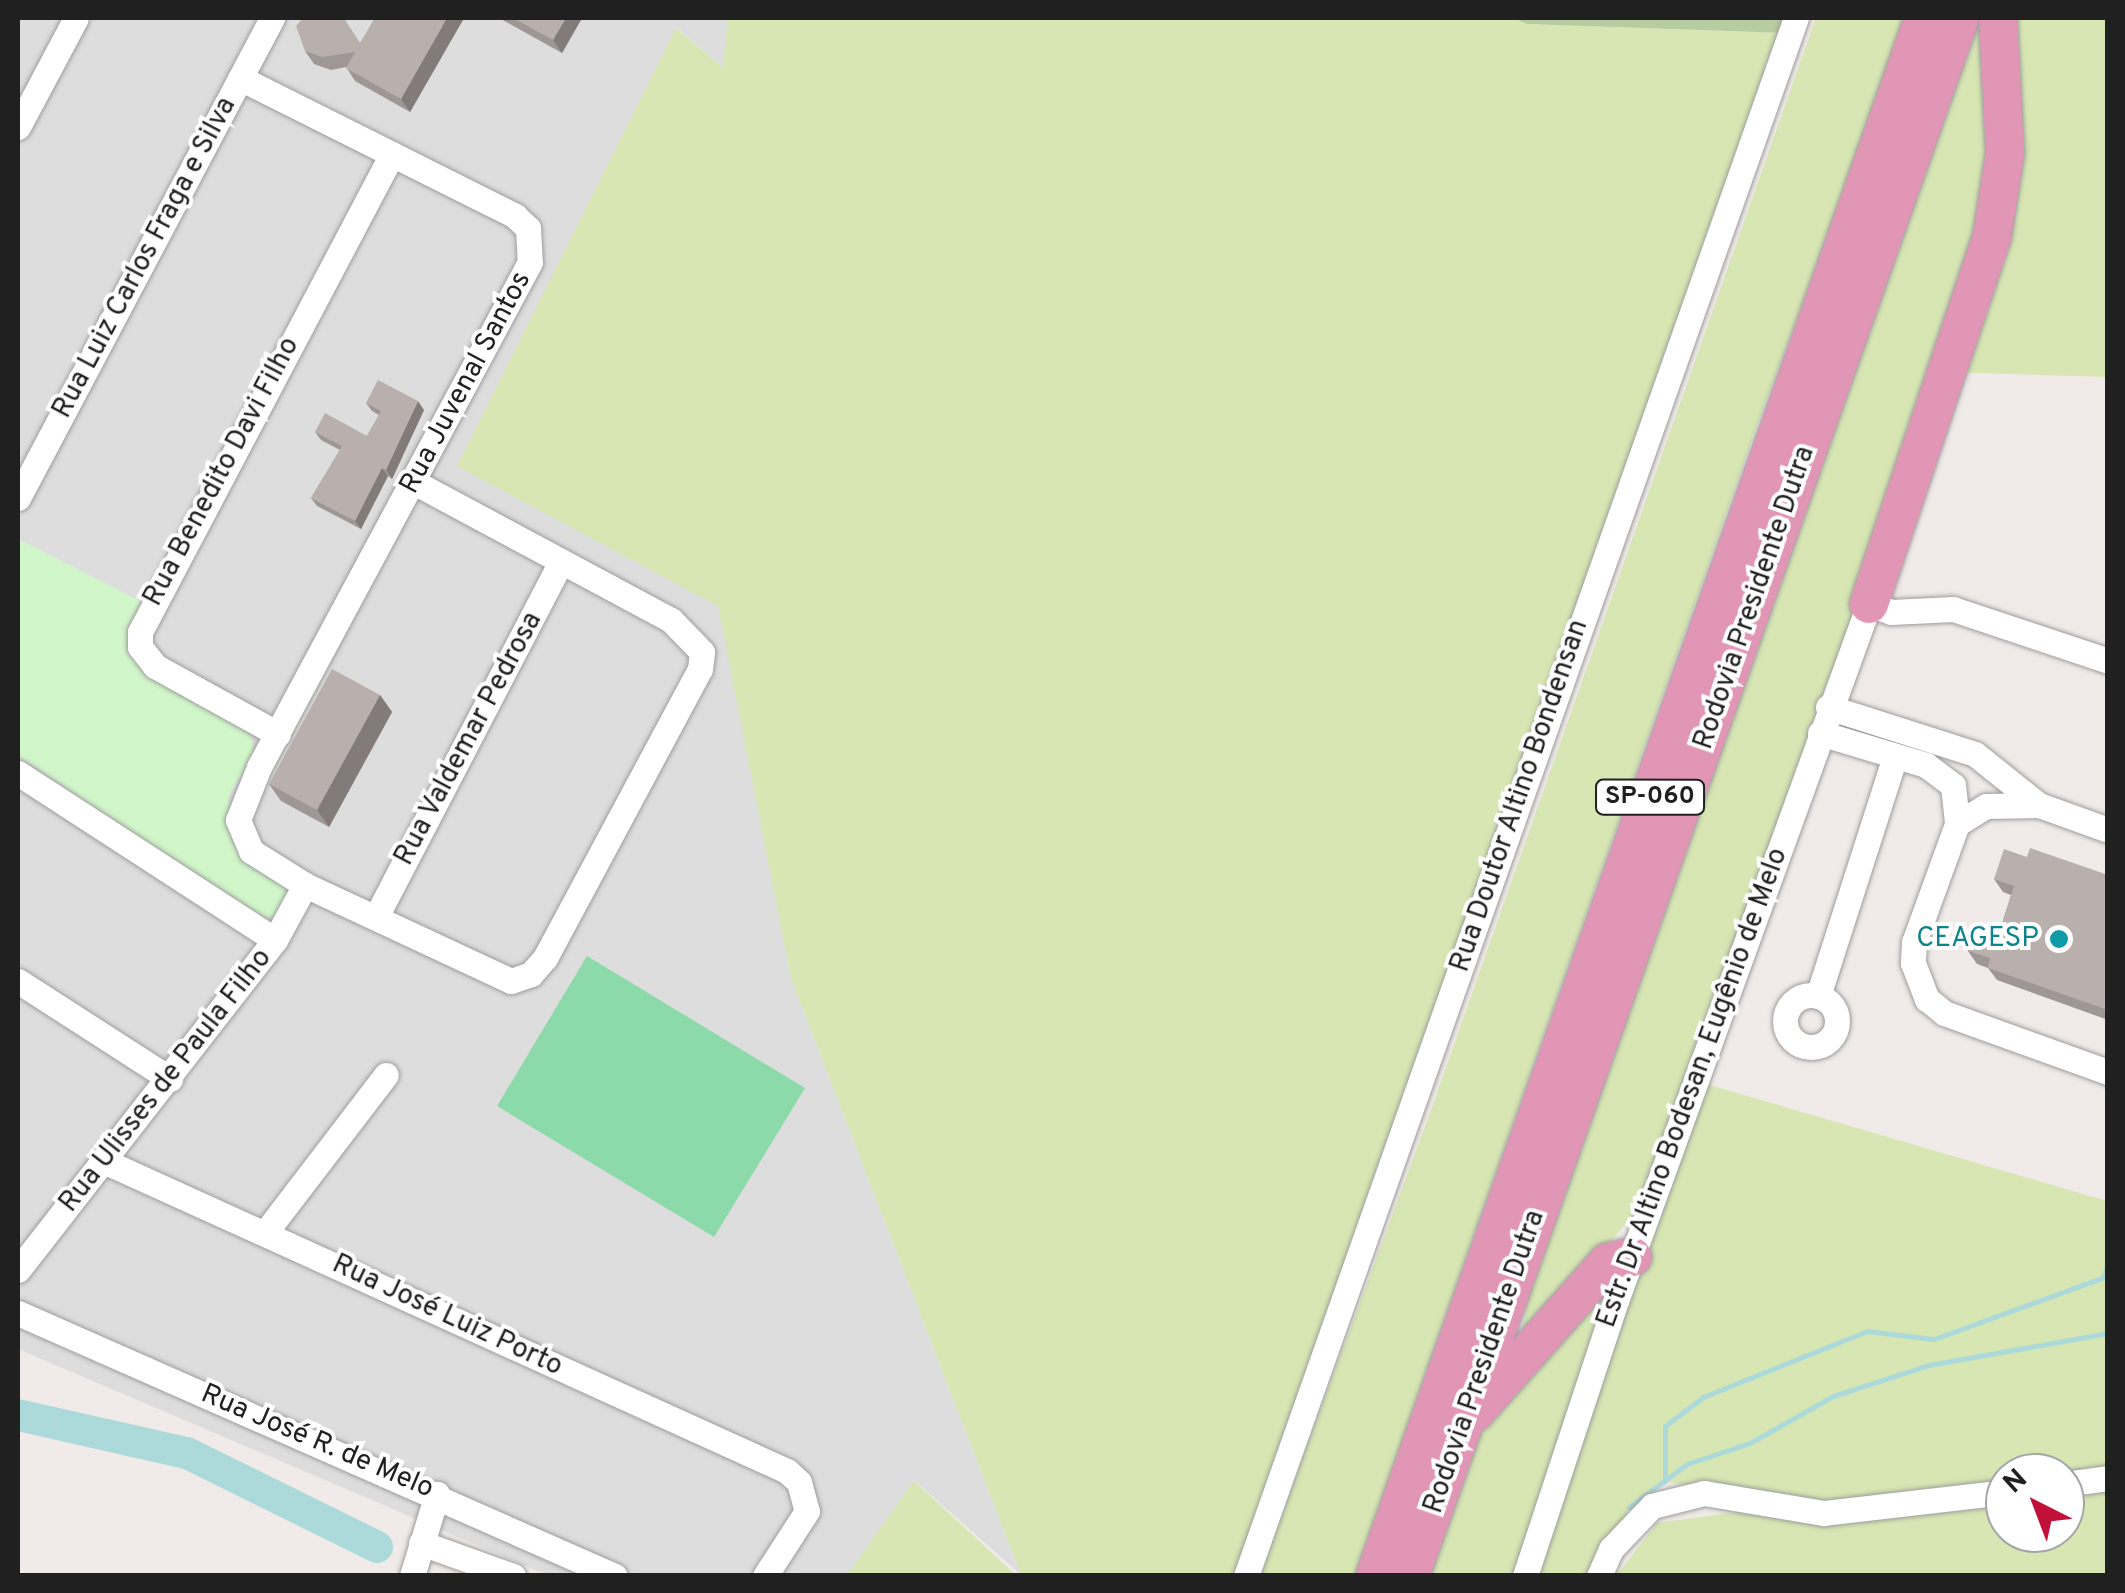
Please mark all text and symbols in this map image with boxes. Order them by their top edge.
street label: Rua Luiz Carlos Fraga e Silva [46,92,244,424]
street label: Rua Juvenal Santos [393,266,539,500]
street label: Rua Benedito Davi Filho [137,332,307,612]
street label: Rodovia Presidente Dutra [1687,442,1823,754]
street label: Rua Valdemar Pedrosa [388,606,550,872]
street label: Rua Doutor Altino Bondensan [1444,615,1596,977]
road number: SP-060 [1595,777,1705,817]
street label: Estr. Dr Altino Bodesan, Eugênio de Melo [1590,843,1796,1333]
place label: CEAGESP [1916,922,2039,956]
marker: CEAGESP [2048,928,2070,950]
street label: Rua Ulisses de Paula Filho [53,942,279,1220]
street label: Rodovia Presidente Dutra [1417,1206,1553,1518]
street label: Rua José Luiz Porto [326,1248,568,1384]
street label: Rua José R. de Melo [196,1378,438,1506]
north arrow [1985,1453,2085,1553]
text: N [1997,1462,2036,1502]

